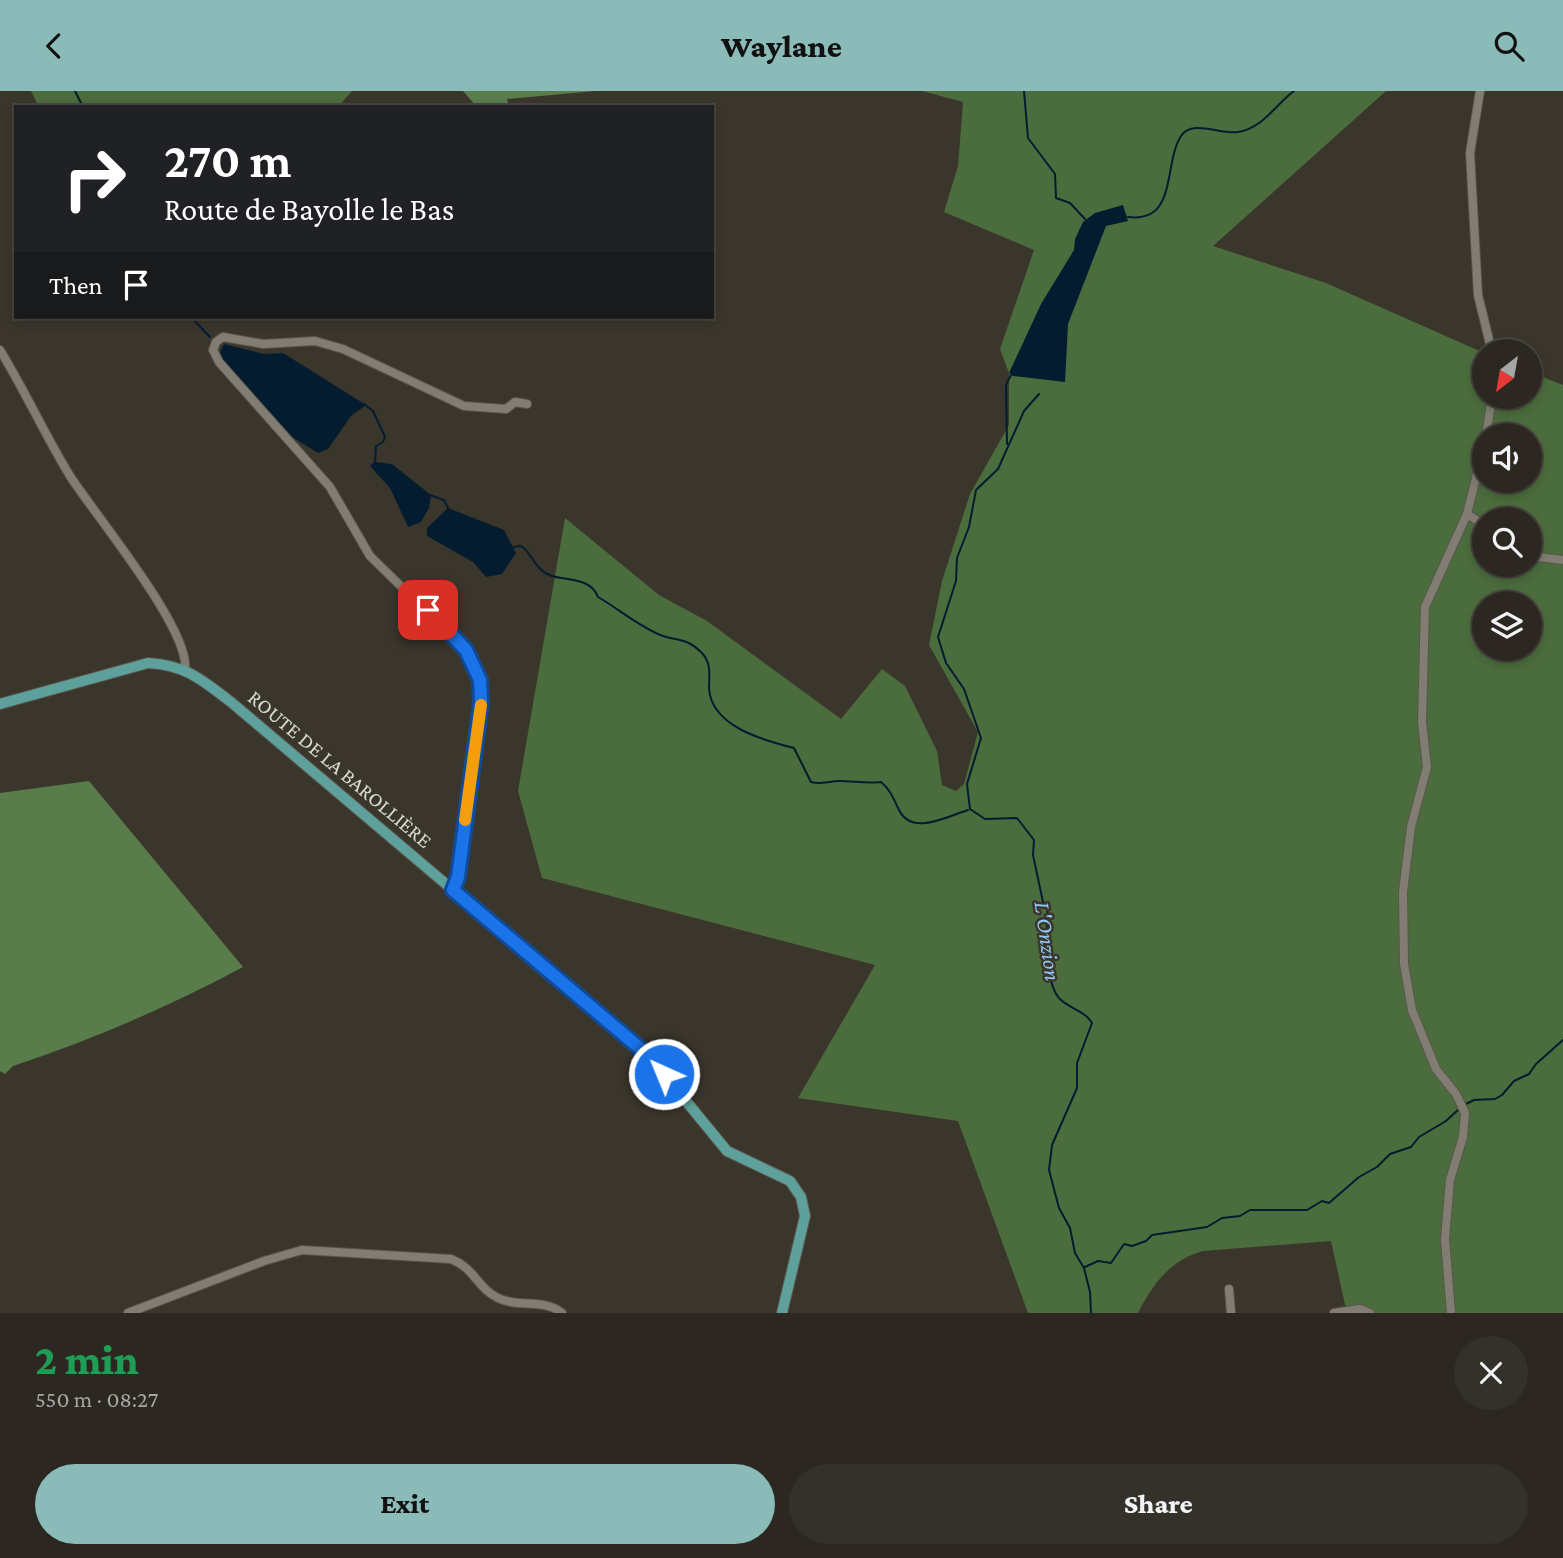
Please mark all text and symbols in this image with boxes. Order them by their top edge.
icon: back [35,27,73,65]
icon: search [1490,27,1528,65]
text: Waylane [721,28,842,64]
icon: right [49,133,140,224]
text: 270 m [164,133,292,188]
text: Route de Bayolle le Bas [164,191,454,227]
icon: arrive [117,266,155,304]
text: Then [49,271,103,300]
north arrow [1472,339,1542,409]
map controls [1472,339,1542,661]
button: sound [1472,423,1542,493]
button: search [1472,507,1542,577]
pin [398,580,458,640]
icon: arrive [409,591,447,629]
button: layers [1472,591,1542,661]
street label: ROUTE DE LA BAROLLIÈRE [243,685,437,853]
water label: L'Onzion [1030,899,1066,983]
position arrow [627,1037,701,1111]
text: 2 min [35,1336,139,1383]
button: close [1454,1336,1528,1410]
text: 550 m · 08:27 [35,1386,158,1412]
button: Exit [35,1464,775,1544]
button: Share [789,1464,1528,1544]

